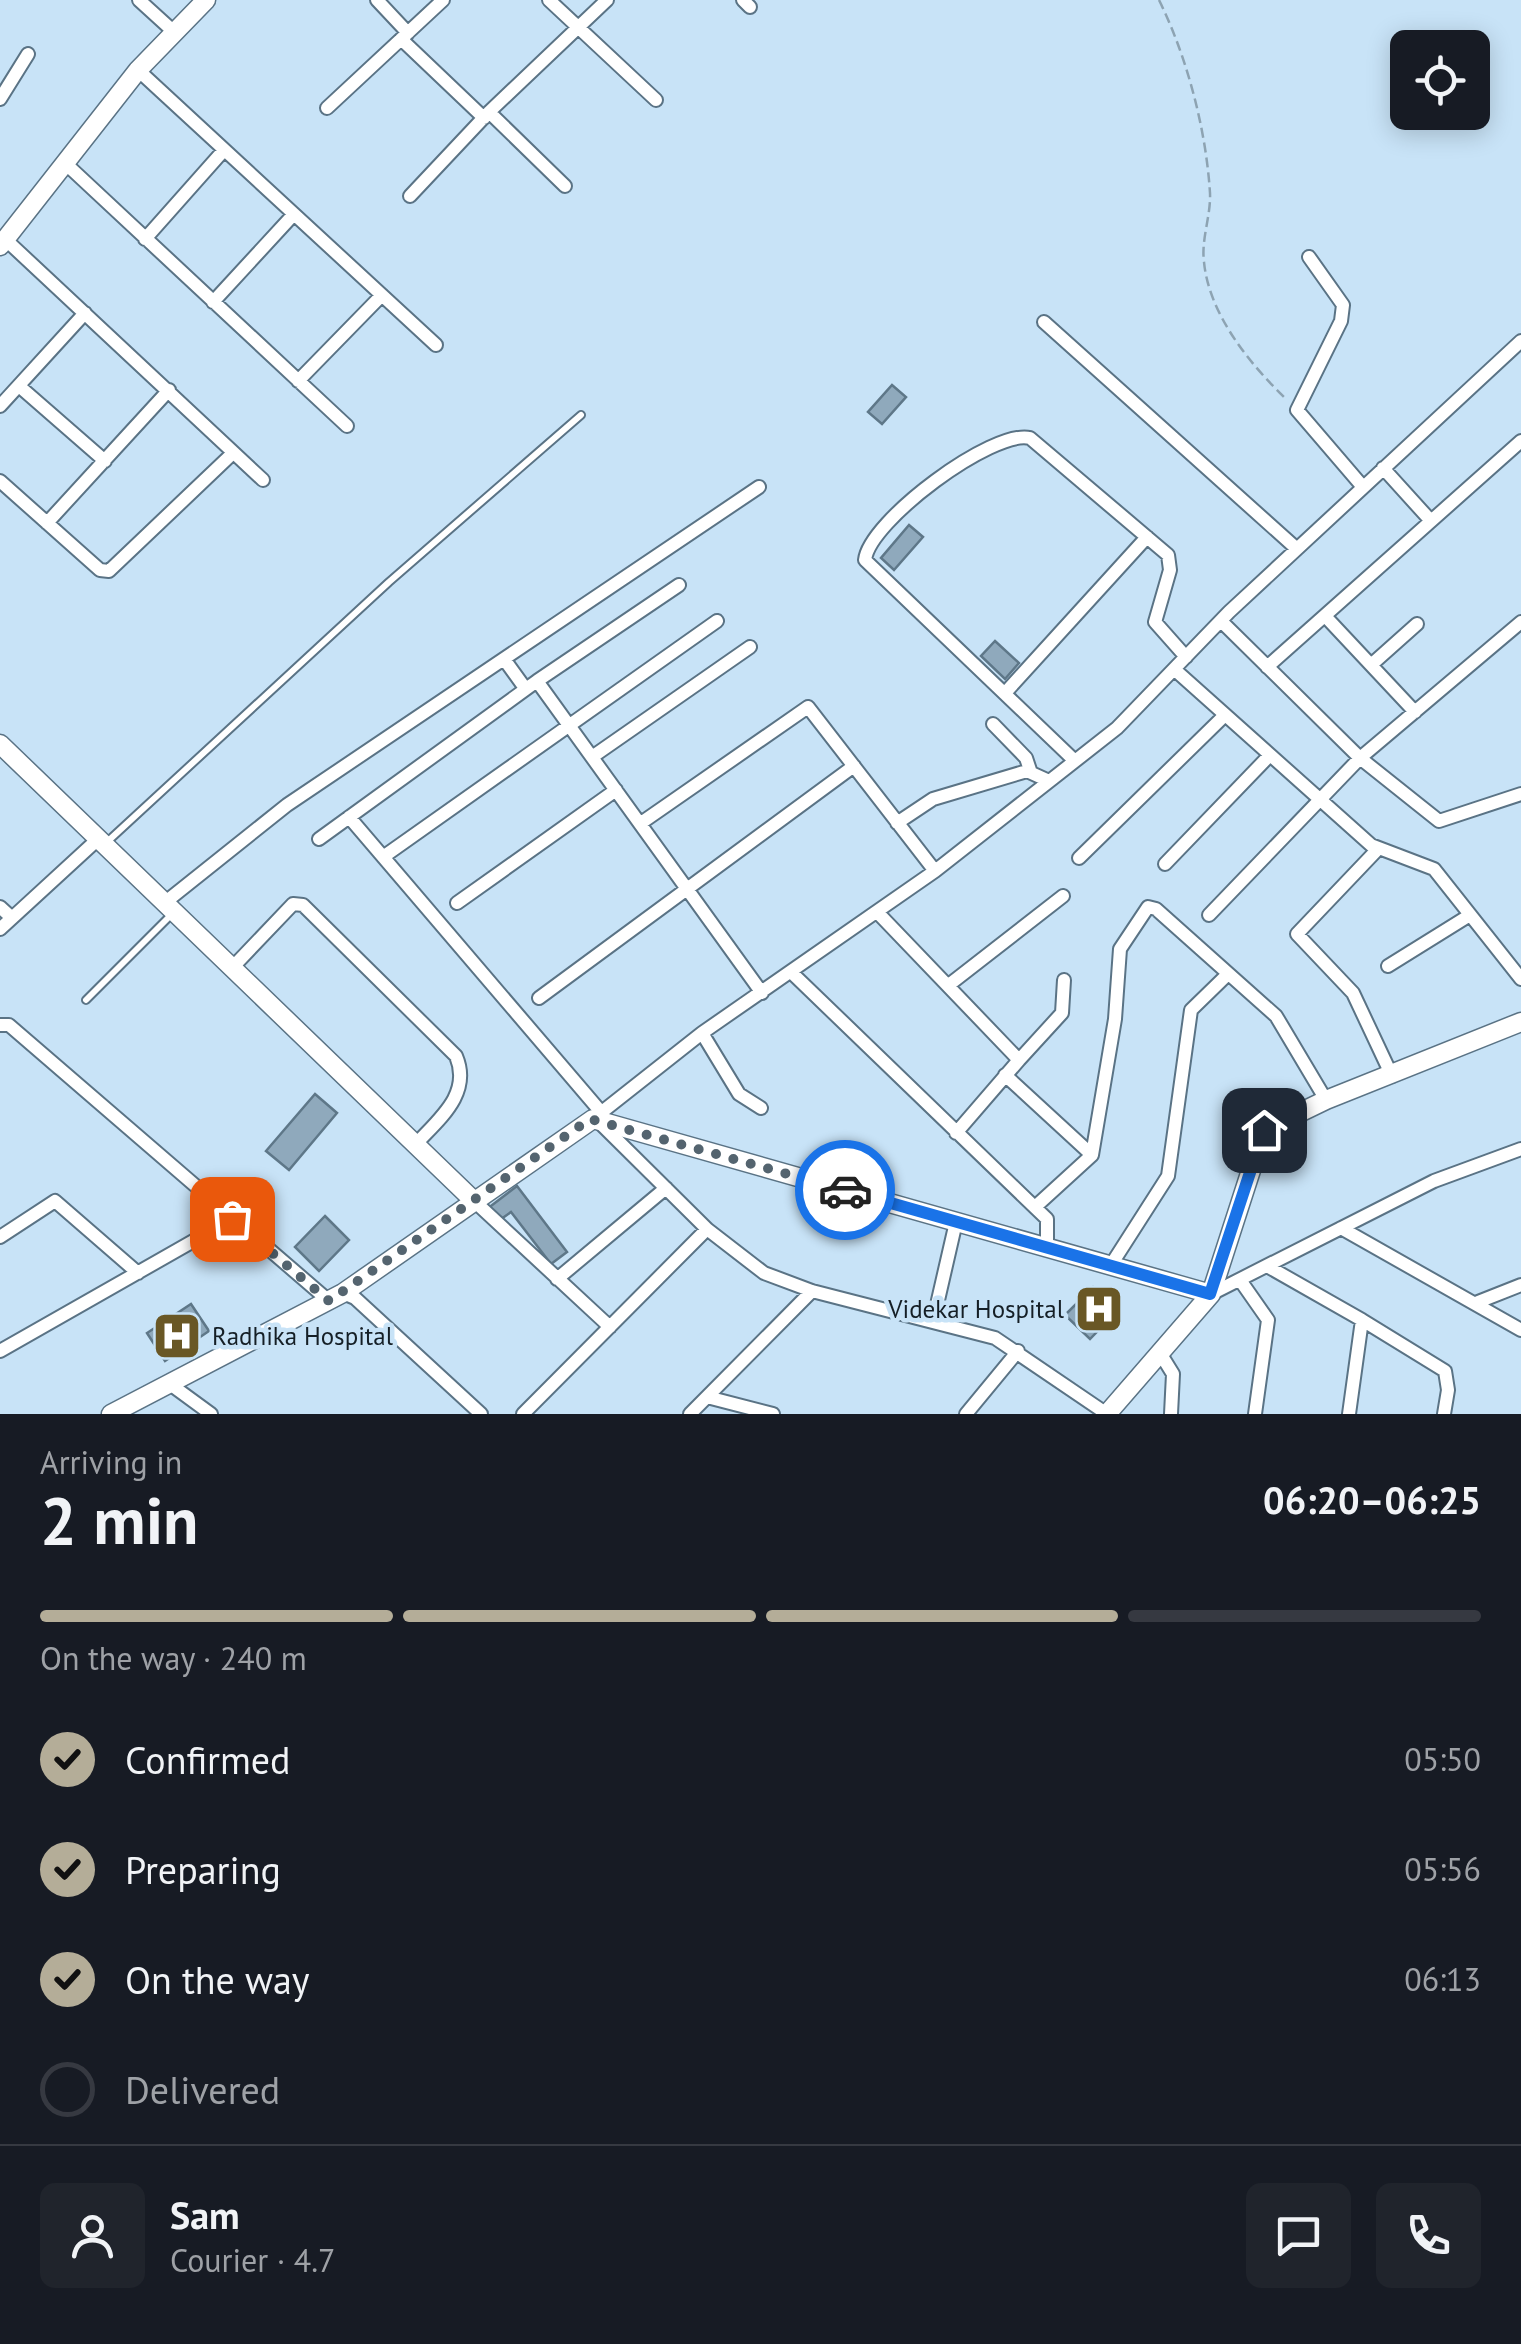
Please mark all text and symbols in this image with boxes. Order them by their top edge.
map controls [1390,30,1490,130]
button: locate [1390,30,1490,130]
pin [1222,1088,1307,1173]
icon: home [1237,1103,1292,1158]
courier [795,1140,895,1240]
icon: car [818,1163,873,1218]
pin [190,1177,275,1262]
icon: bag [205,1192,260,1247]
hospital icon: Videkar Hospital [1073,1283,1125,1335]
place label: Videkar Hospital [887,1293,1065,1325]
hospital icon: Radhika Hospital [151,1310,203,1362]
place label: Radhika Hospital [212,1320,394,1352]
text: Arriving in [40,1441,182,1483]
text: 06:20–06:25 [1263,1475,1481,1524]
text: 2 min [40,1478,199,1562]
text: On the way · 240 m [40,1637,307,1679]
icon: check [40,1732,95,1787]
text: Confirmed [125,1735,291,1784]
text: 05:50 [1404,1738,1481,1780]
icon: check [40,1842,95,1897]
text: Preparing [125,1845,281,1894]
text: 05:56 [1404,1848,1481,1890]
icon: check [40,1952,95,2007]
text: On the way [125,1955,310,2004]
text: 06:13 [1404,1958,1481,2000]
text: Delivered [125,2065,280,2114]
button: person [40,2183,145,2288]
button: chat [1246,2183,1351,2288]
button: phone [1376,2183,1481,2288]
text: Sam [170,2190,240,2239]
text: Courier · 4.7 [170,2239,336,2281]

